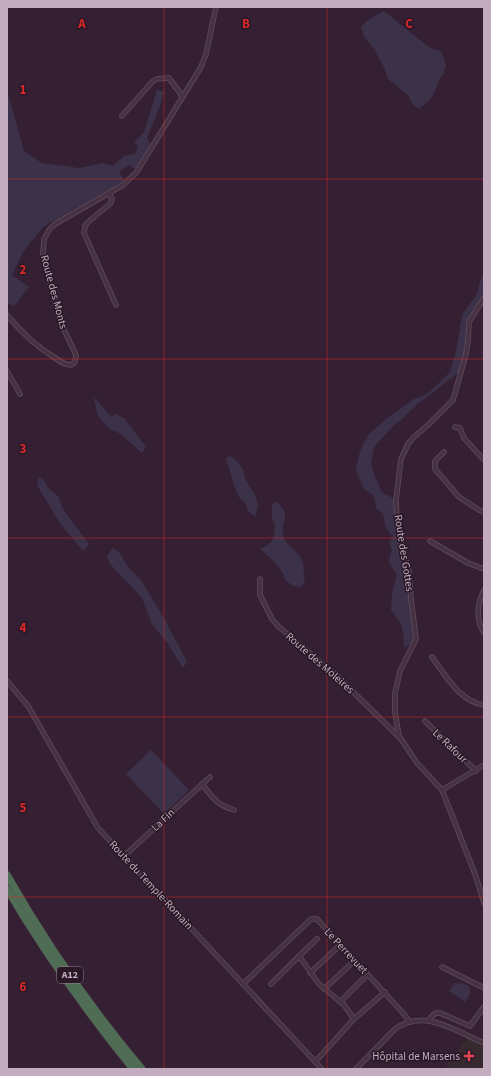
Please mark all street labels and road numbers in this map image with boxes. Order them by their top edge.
street label: Route des Monts [37,253,71,331]
street label: Route des Gottes [391,514,418,593]
street label: Route des Moleires [282,629,358,697]
street label: Le Rafour [429,725,471,767]
street label: La Fin [148,805,178,835]
street label: Route du Temple-Romain [106,837,196,933]
street label: Le Perrevuet [321,925,371,977]
road number: A12 [57,967,83,983]

